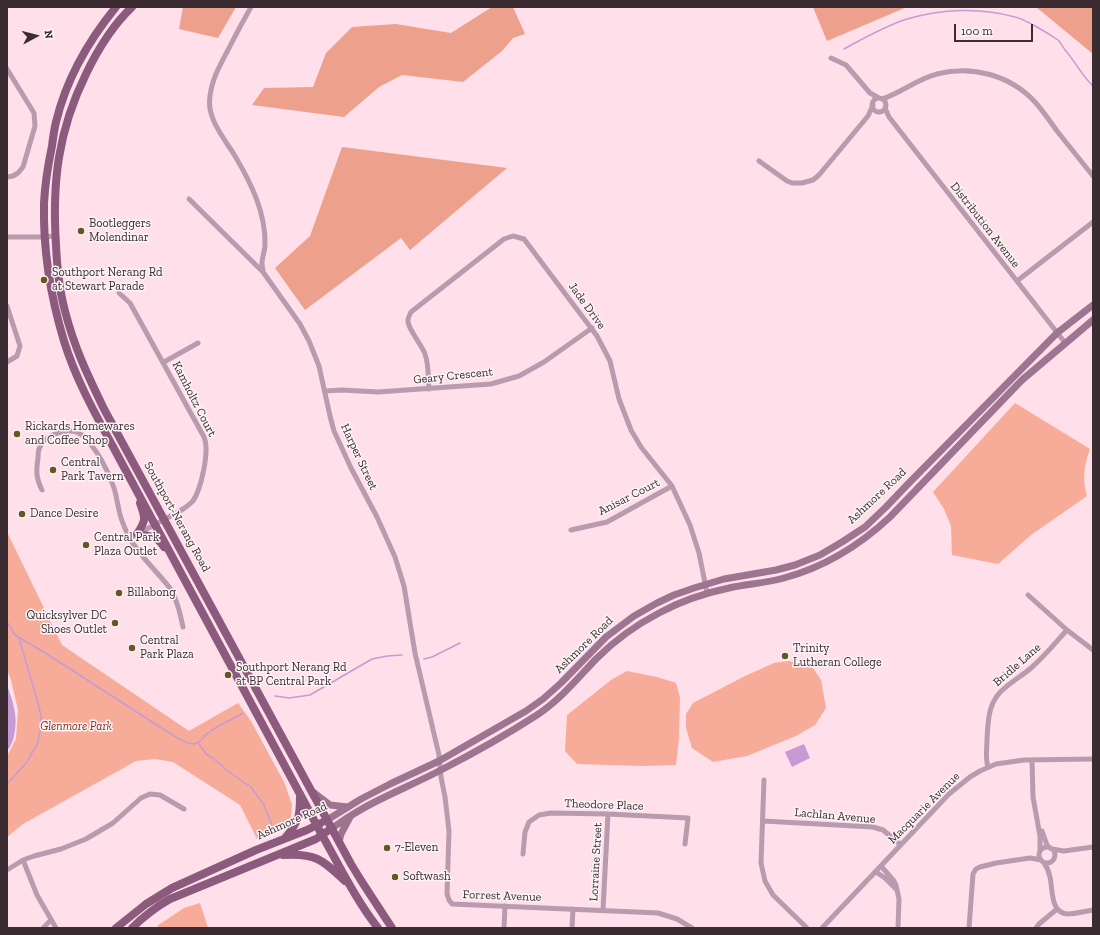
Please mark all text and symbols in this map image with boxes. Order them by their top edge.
north arrow [16,16,56,56]
scale bar [956,16,1035,42]
text: 100 m [961,24,993,38]
text: N [41,30,55,39]
street label: Distribution Avenue [947,179,1023,271]
place label: Bootleggers Molendinar [89,217,151,245]
marker: Bootleggers Molendinar [76,226,86,236]
place label: Southport Nerang Rd at Stewart Parade [52,266,163,294]
marker: Southport Nerang Rd at Stewart Parade [39,275,49,285]
street label: Jade Drive [565,280,609,332]
street label: Kamholtz Court [169,359,219,439]
street label: Geary Crescent [413,365,493,387]
place label: Rickards Homewares and Coffee Shop [25,420,135,448]
street label: Harper Street [337,422,381,492]
marker: Rickards Homewares and Coffee Shop [12,429,22,439]
place label: Central Park Tavern [61,456,124,484]
street label: Southport-Nerang Road [141,459,213,575]
marker: Central Park Tavern [48,465,58,475]
street label: Ashmore Road [844,465,910,527]
street label: Anisar Court [596,475,662,519]
place label: Dance Desire [30,507,98,521]
marker: Dance Desire [17,509,27,519]
place label: Central Park Plaza Outlet [94,531,159,559]
marker: Central Park Plaza Outlet [81,540,91,550]
place label: Billabong [127,586,176,600]
marker: Billabong [114,588,124,598]
place label: Quicksylver DC Shoes Outlet [27,609,107,637]
street label: Ashmore Road [552,614,616,676]
marker: Quicksylver DC Shoes Outlet [110,618,120,628]
place label: Central Park Plaza [140,634,194,662]
street label: Bridle Lane [990,640,1044,690]
place label: Trinity Lutheran College [793,642,882,670]
marker: Central Park Plaza [127,643,137,653]
marker: Trinity Lutheran College [780,651,790,661]
place label: Southport Nerang Rd at BP Central Park [236,661,347,689]
marker: Southport Nerang Rd at BP Central Park [223,670,233,680]
park label: Glenmore Park [40,720,112,734]
street label: Macquarie Avenue [885,769,963,847]
street label: Theodore Place [564,796,644,814]
street label: Ashmore Road [255,799,329,843]
street label: Lachlan Avenue [794,805,876,827]
street label: Lorraine Street [587,822,605,902]
place label: 7-Eleven [395,841,438,855]
marker: 7-Eleven [382,843,392,853]
place label: Softwash [403,870,451,884]
marker: Softwash [390,872,400,882]
street label: Forrest Avenue [462,887,542,905]

